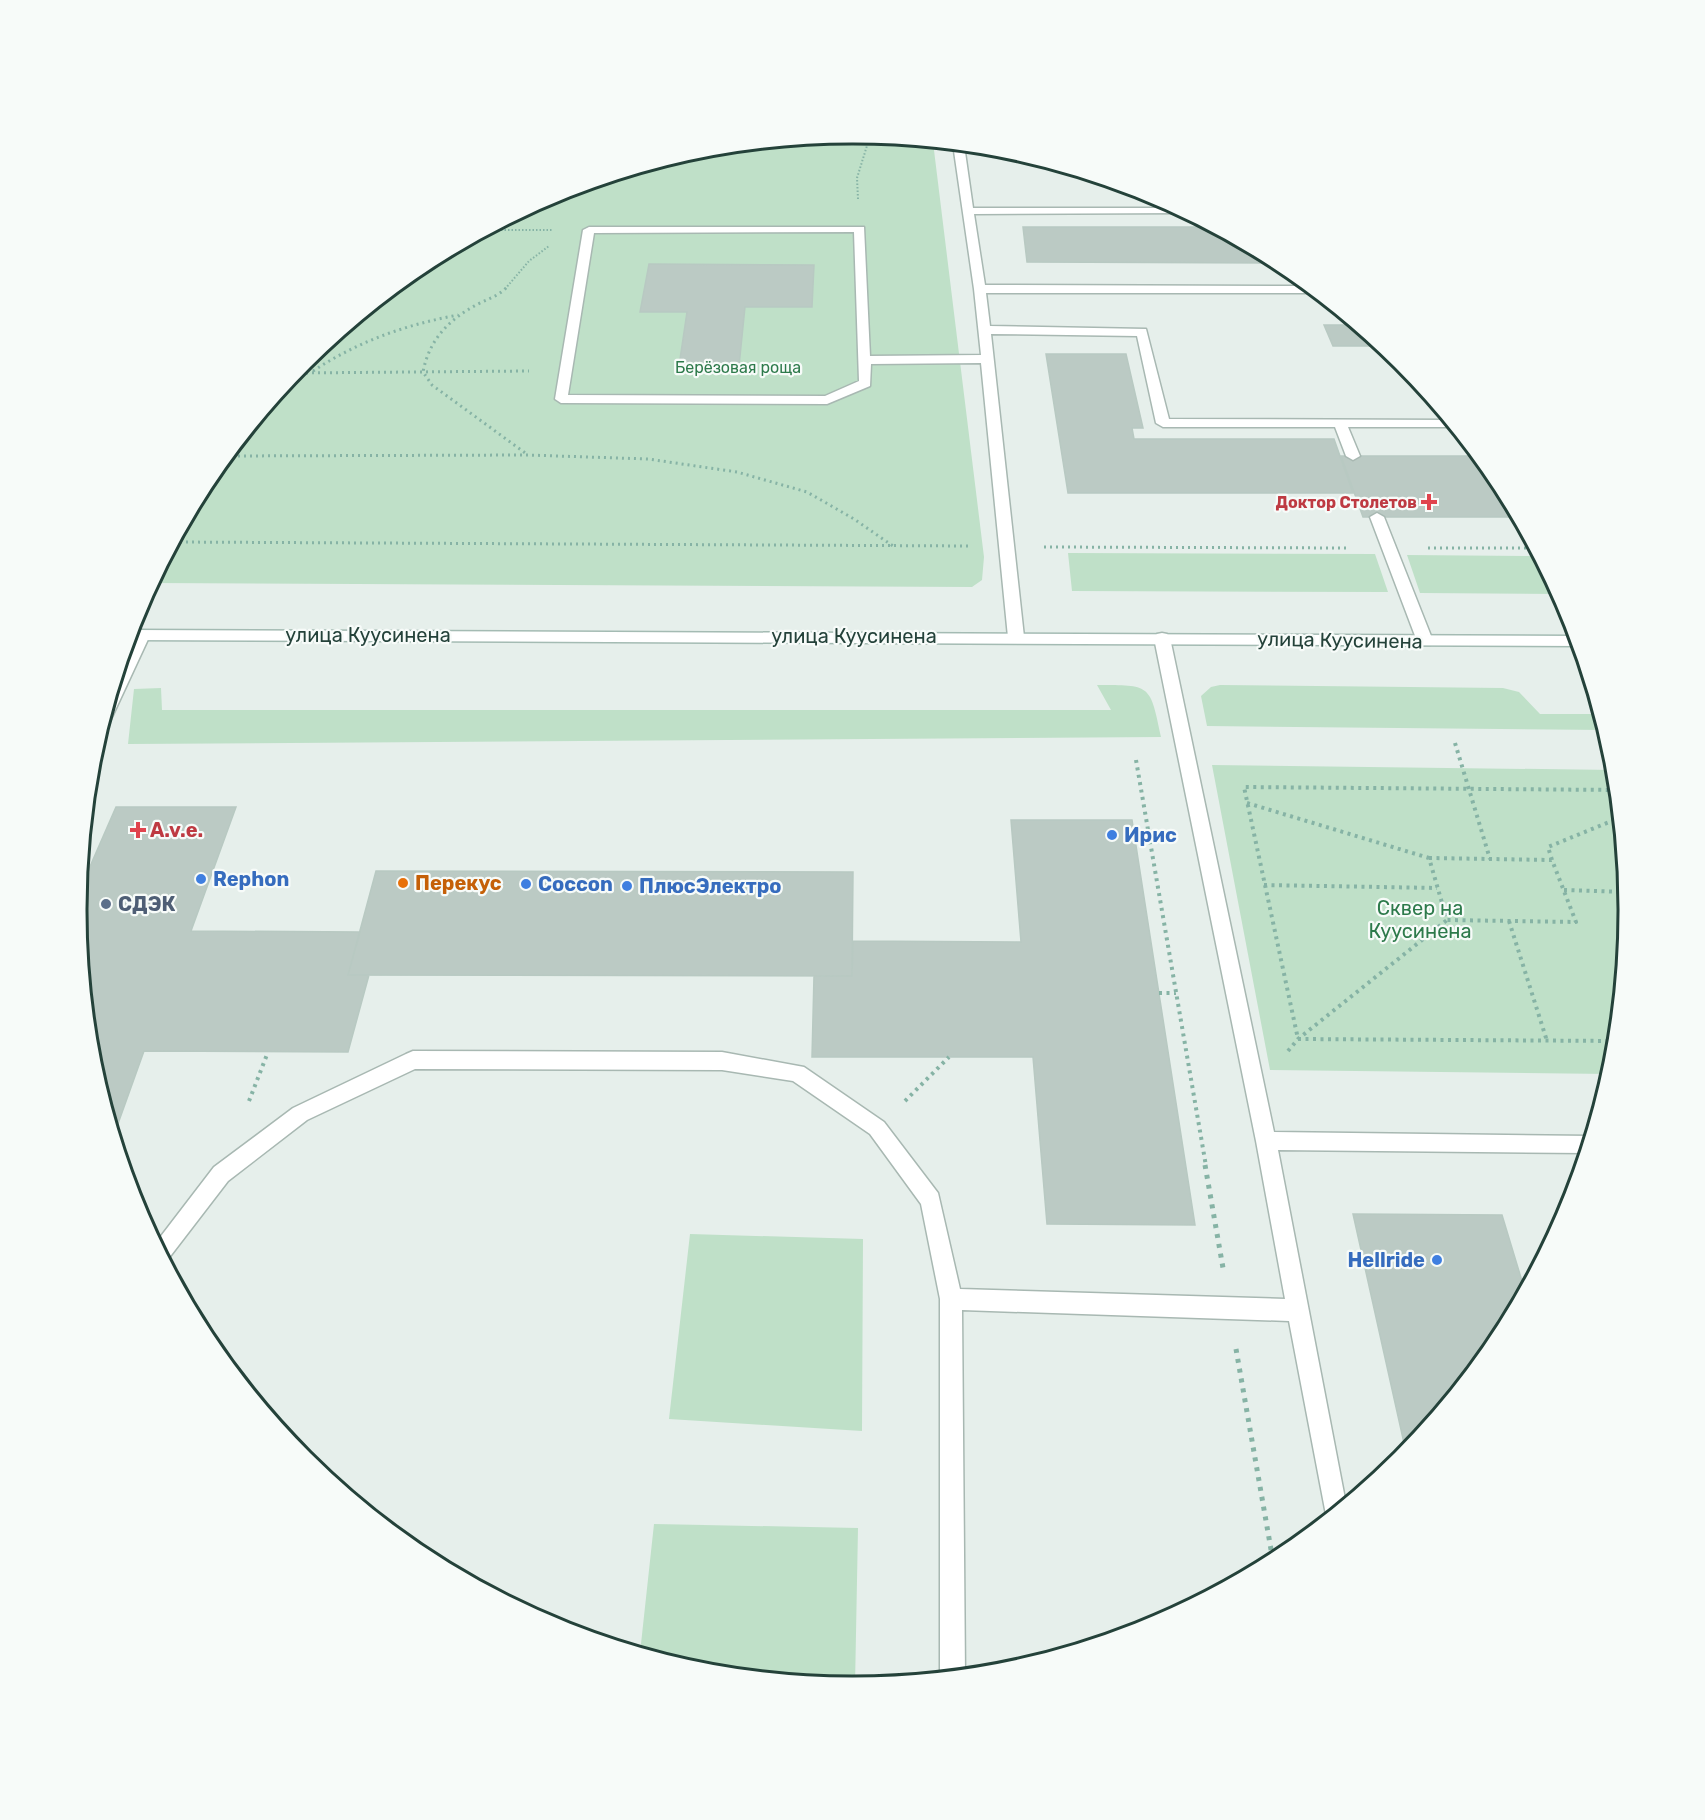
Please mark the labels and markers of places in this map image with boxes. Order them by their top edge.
place label: Доктор Столетов [1276,493,1417,512]
marker: Доктор Столетов [1422,495,1436,509]
place label: A.v.e. [150,818,203,842]
marker: A.v.e. [131,823,145,837]
place label: Ирис [1124,823,1177,847]
marker: Ирис [1105,828,1119,842]
place label: Rephon [213,867,289,891]
place label: Перекус [415,871,502,895]
marker: Rephon [194,872,208,886]
place label: Coccon [538,872,613,896]
place label: ПлюсЭлектро [639,874,782,898]
marker: Перекус [396,876,410,890]
marker: Coccon [519,877,533,891]
marker: ПлюсЭлектро [620,879,634,893]
place label: СДЭК [118,892,176,916]
marker: СДЭК [99,897,113,911]
place label: Hellride [1347,1248,1425,1272]
marker: Hellride [1430,1253,1444,1267]

